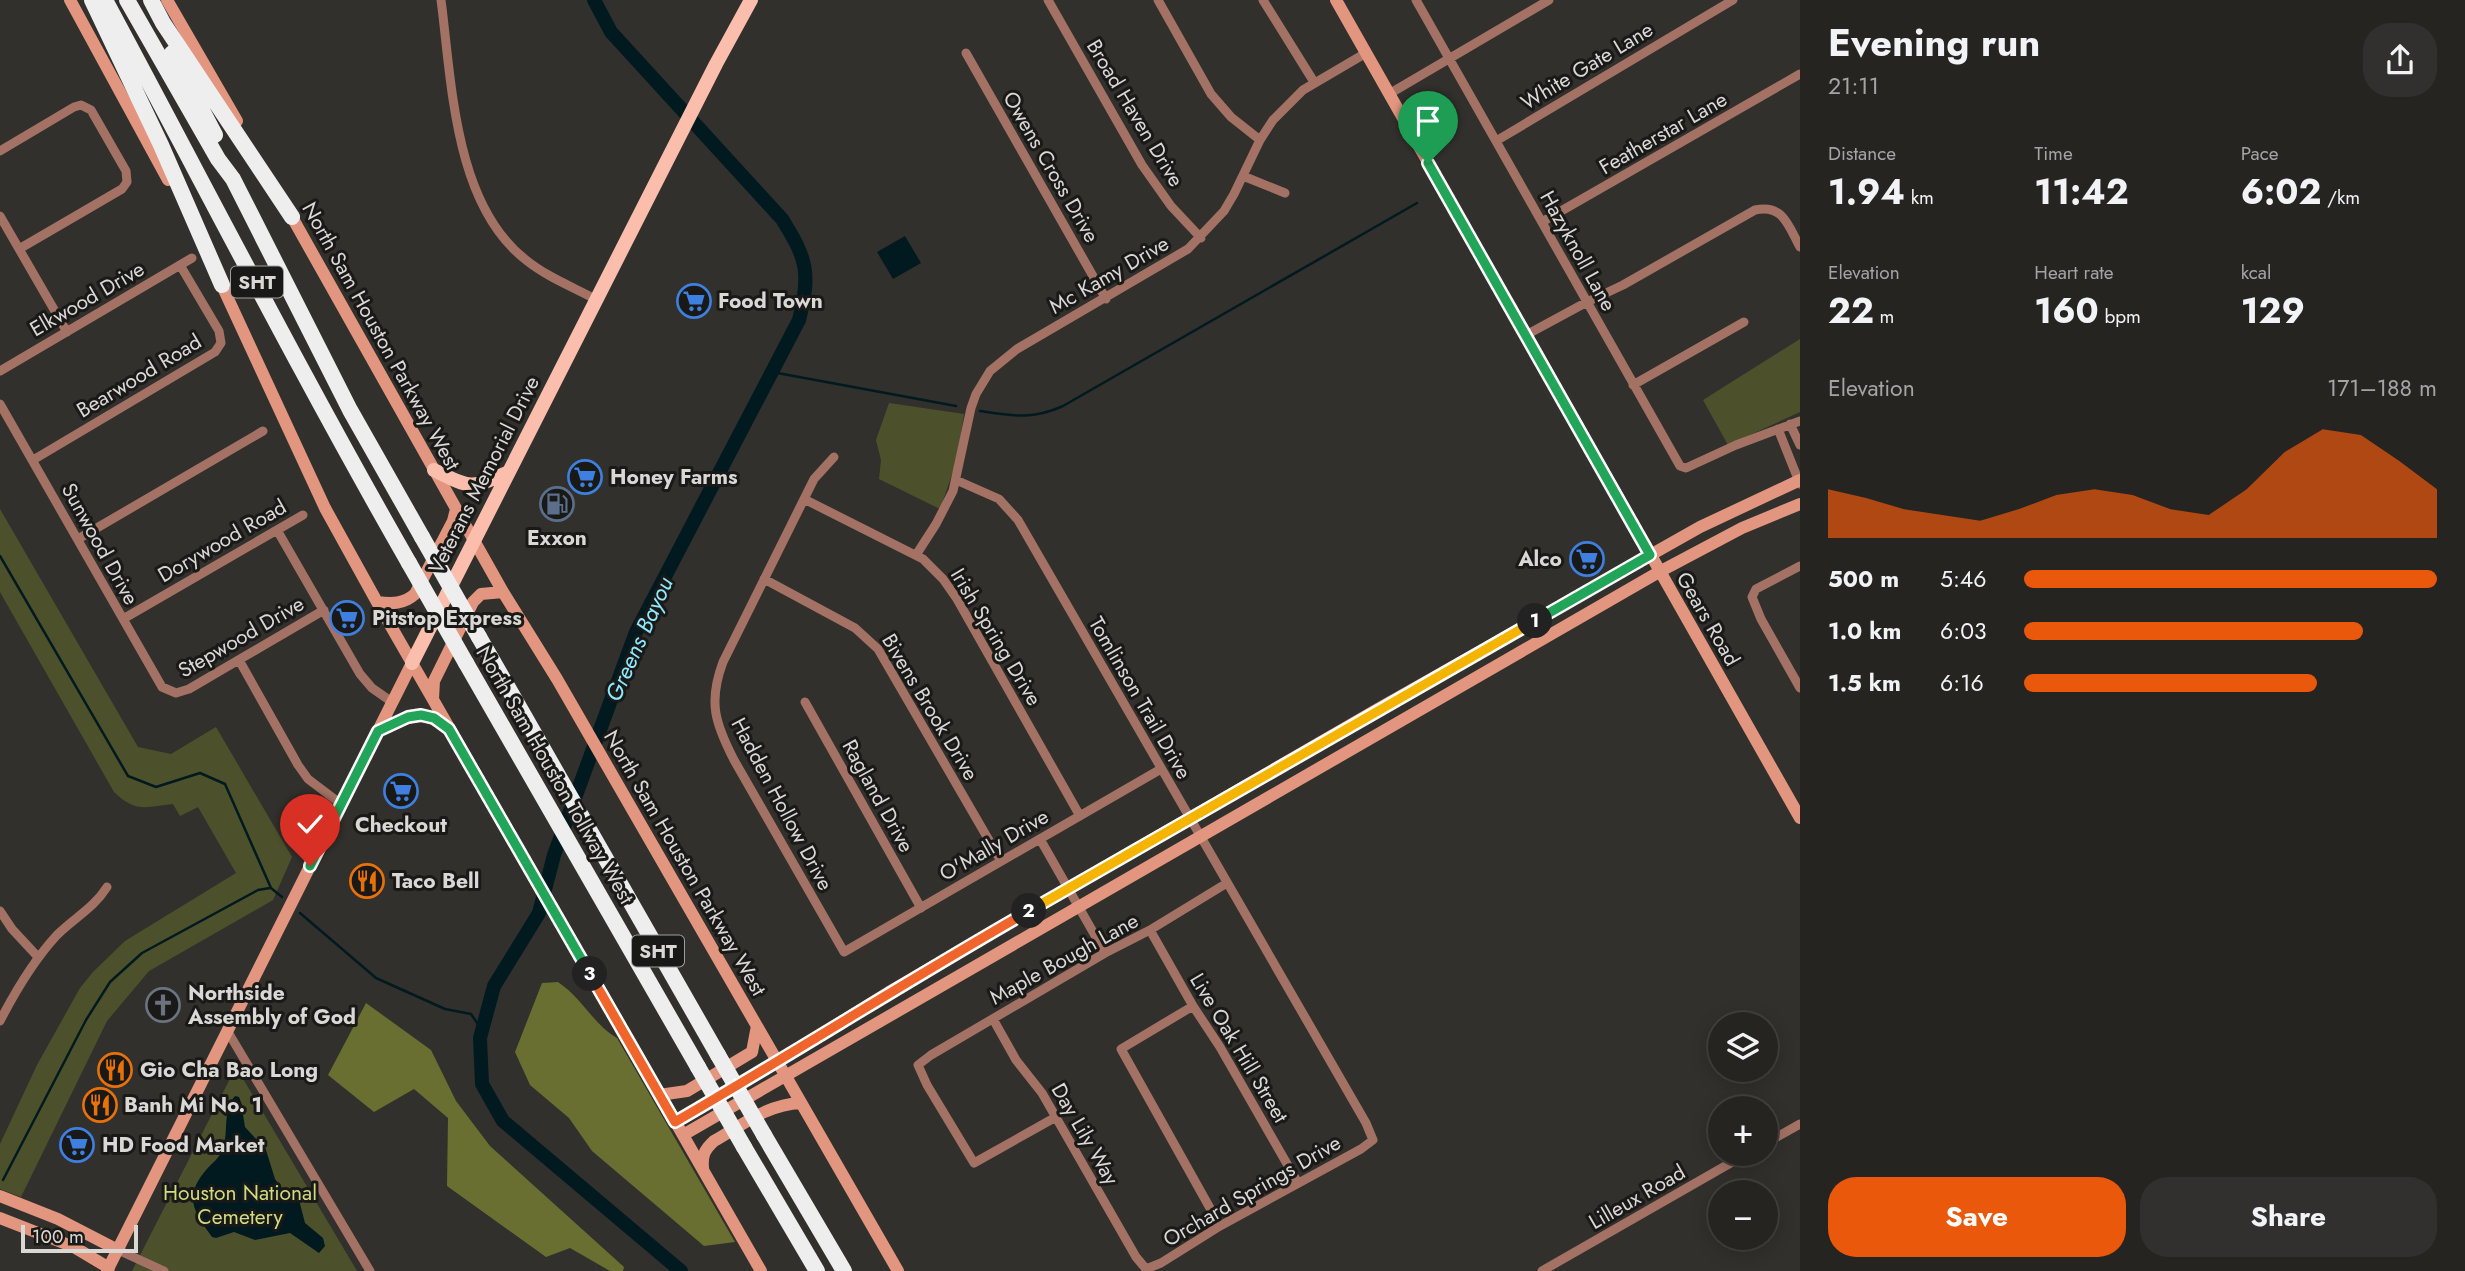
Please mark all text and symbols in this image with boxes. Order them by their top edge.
street label: White Gate Lane [1515,15,1659,117]
text: Evening run [1828,15,2040,70]
button: share [2363,23,2437,97]
street label: Broad Haven Drive [1079,34,1191,193]
text: 21:11 [1828,69,1879,103]
street label: Featherstar Lane [1593,84,1733,182]
street label: Owens Cross Drive [995,86,1107,248]
pin [1398,91,1458,163]
icon: arrive [1409,102,1447,140]
text: Distance [1828,140,1896,167]
text: Time [2034,140,2073,167]
text: Pace [2241,140,2279,167]
text: 1.94 [1828,167,1905,217]
text: 11:42 [2034,167,2129,217]
text: 6:02 [2241,167,2321,217]
text: km [1905,184,1934,211]
text: /km [2321,184,2360,211]
street label: Hazyknoll Lane [1533,185,1624,317]
street label: North Sam Houston Parkway West [295,196,467,476]
street label: Mc Kamy Drive [1044,228,1175,321]
street label: Elkwood Drive [24,254,150,344]
text: Elevation [1828,259,1900,286]
text: Heart rate [2034,259,2114,286]
text: kcal [2241,259,2271,286]
road number: SHT [231,266,283,298]
supermarket icon: Food Town [675,282,713,320]
place label: Food Town [718,286,823,316]
text: 22 [1828,286,1874,336]
text: 160 [2034,286,2099,336]
text: 129 [2241,286,2305,336]
text: m [1874,303,1894,330]
text: bpm [2099,303,2141,330]
street label: Bearwood Road [71,327,207,425]
street label: Veterans Memorial Drive [421,371,547,579]
text: Elevation [1828,371,1915,405]
text: 171–188 m [2327,371,2437,405]
supermarket icon: Honey Farms [566,458,604,496]
place label: Honey Farms [610,462,738,492]
street label: Sunwood Drive [54,478,146,611]
fuel station icon: Exxon [538,485,576,523]
street label: Dorywood Road [152,492,292,590]
place label: Exxon [527,523,587,553]
supermarket icon: Alco [1568,540,1606,578]
place label: Alco [1517,544,1562,574]
text: 500 m [1828,562,1899,596]
text: 5:46 [1940,562,1987,596]
street label: Irish Spring Drive [943,563,1049,712]
street label: Gears Road [1669,566,1747,672]
water label: Greens Bayou [596,571,682,707]
street label: Stepwood Drive [172,589,310,685]
supermarket icon: Pitstop Express [328,599,366,637]
place label: Pitstop Express [372,603,522,633]
pin: 1 [1518,604,1552,638]
text: 1 [1530,607,1539,634]
street label: Tomlinson Trail Drive [1081,611,1199,785]
text: 1.0 km [1828,614,1901,648]
text: 6:03 [1940,614,1987,648]
street label: Bivens Brook Drive [874,628,986,786]
street label: North Sam Houston Tollway West [469,640,641,910]
text: 1.5 km [1828,666,1901,700]
text: 6:16 [1940,666,1984,700]
street label: Hadden Hollow Drive [724,712,840,896]
street label: North Sam Houston Parkway West [596,725,774,1001]
street label: Ragland Drive [835,734,921,858]
supermarket icon: Checkout [382,772,420,810]
pin [280,794,340,866]
street label: O'Mally Drive [934,802,1054,888]
icon: check [291,805,329,843]
place label: Checkout [355,810,447,840]
restaurant icon: Taco Bell [348,862,386,900]
place label: Taco Bell [392,866,479,896]
pin: 2 [1012,894,1046,928]
text: 2 [1022,897,1035,924]
street label: Maple Bough Lane [984,906,1144,1012]
road number: SHT [632,936,684,967]
pin: 3 [572,956,608,992]
text: 3 [584,960,595,987]
street label: Live Oak Hill Street [1182,968,1296,1128]
place label: Northside Assembly of God [187,978,356,1032]
church icon: Northside Assembly of God [144,986,182,1024]
map controls [1708,1012,1778,1250]
button: layers [1708,1012,1778,1082]
restaurant icon: Gio Cha Bao Long [96,1051,134,1089]
place label: Gio Cha Bao Long [140,1055,318,1085]
street label: Day Lily Way [1044,1078,1127,1191]
restaurant icon: Banh Mi No. 1 [81,1086,119,1124]
place label: Banh Mi No. 1 [124,1090,262,1120]
button: + [1708,1096,1778,1166]
supermarket icon: HD Food Market [58,1126,96,1164]
street label: Orchard Springs Drive [1158,1128,1347,1254]
place label: HD Food Market [102,1130,265,1160]
street label: Lilleux Road [1583,1157,1691,1237]
button: Save [1828,1177,2126,1257]
button: Share [2140,1177,2437,1257]
park label: Houston National Cemetery [163,1178,317,1232]
button: − [1708,1180,1778,1250]
scale bar [21,1222,138,1254]
text: 100 m [32,1223,84,1250]

